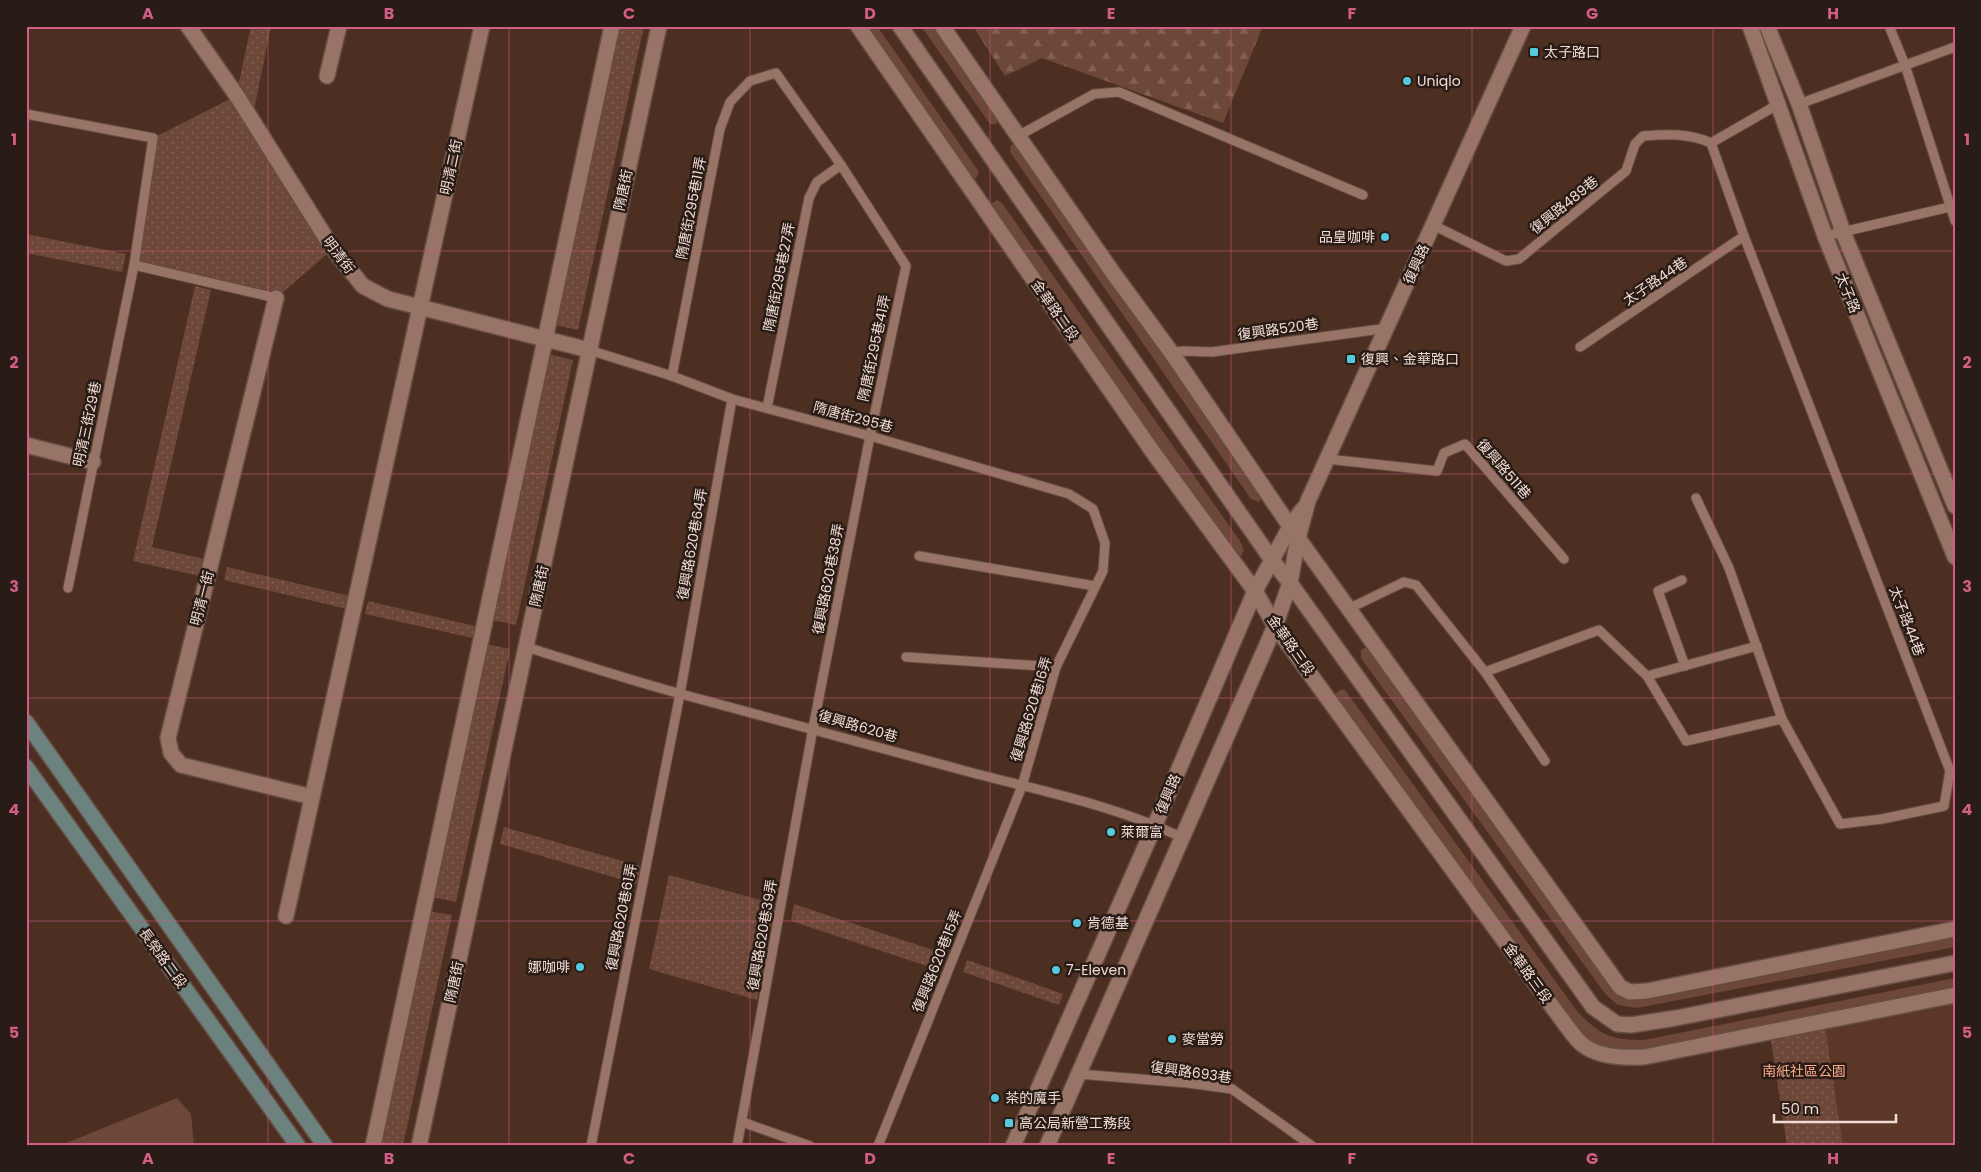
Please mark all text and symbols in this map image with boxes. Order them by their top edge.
text: A [142,2,154,25]
text: B [384,2,394,25]
text: C [623,2,635,25]
text: D [864,2,876,25]
text: E [1107,2,1115,25]
text: F [1348,2,1357,25]
text: G [1586,2,1598,25]
text: H [1827,2,1839,25]
place label: 太子路口 [1544,42,1600,62]
marker: 太子路口 [1528,46,1540,58]
place label: Uniqlo [1417,71,1461,91]
marker: Uniqlo [1401,75,1413,87]
text: 1 [11,128,17,151]
text: 1 [1964,128,1970,151]
street label: 明清二街 [435,138,467,196]
street label: 隋唐街295巷11弄 [671,155,711,261]
street label: 隋唐街 [609,167,637,213]
street label: 復興路489巷 [1526,171,1602,239]
street label: 隋唐街295巷27弄 [759,220,799,334]
place label: 品皇咖啡 [1319,227,1375,247]
marker: 品皇咖啡 [1379,231,1391,243]
street label: 明清街 [318,232,360,278]
street label: 復興路 [1398,241,1434,287]
street label: 太子路44巷 [1619,252,1691,310]
street label: 太子路 [1831,270,1865,316]
street label: 金華路二段 [1027,276,1083,344]
street label: 隋唐街295巷41弄 [853,293,895,403]
street label: 復興路520巷 [1236,313,1320,345]
place label: 復興、金華路口 [1361,349,1459,369]
text: 2 [9,351,19,374]
text: 2 [1962,351,1972,374]
marker: 復興、金華路口 [1345,353,1357,365]
street label: 明清三街29巷 [68,379,106,469]
street label: 隋唐街295巷 [811,397,895,437]
street label: 復興路511巷 [1472,435,1536,503]
street label: 復興路620巷64弄 [672,486,712,602]
street label: 復興路620巷38弄 [807,522,849,636]
street label: 隋唐街 [525,563,553,609]
street label: 明清一街 [186,568,218,628]
text: 3 [9,575,19,598]
text: 3 [1962,575,1972,598]
street label: 太子路44巷 [1884,583,1930,659]
street label: 金華路三段 [1263,611,1319,679]
street label: 復興路620巷16弄 [1005,654,1057,764]
street label: 復興路620巷 [816,705,900,747]
street label: 復興路 [1151,771,1185,817]
text: 4 [9,798,20,821]
text: 4 [1962,798,1973,821]
place label: 萊爾富 [1121,822,1163,842]
marker: 萊爾富 [1105,826,1117,838]
street label: 復興路620巷61弄 [601,862,641,972]
street label: 復興路620巷39弄 [742,878,782,992]
street label: 復興路620巷15弄 [907,907,967,1015]
place label: 肯德基 [1087,913,1129,933]
marker: 肯德基 [1071,917,1083,929]
street label: 長榮路二段 [134,924,192,992]
street label: 金華路三段 [1499,939,1557,1007]
place label: 娜咖啡 [528,957,570,977]
street label: 隋唐街 [440,959,468,1005]
place label: 7-Eleven [1066,960,1126,980]
marker: 娜咖啡 [574,961,586,973]
marker: 7-Eleven [1050,964,1062,976]
text: 5 [9,1021,19,1044]
text: 5 [1962,1021,1972,1044]
place label: 麥當勞 [1182,1029,1224,1049]
marker: 麥當勞 [1166,1033,1178,1045]
street label: 復興路693巷 [1149,1056,1233,1088]
park label: 南紙社區公園 [1762,1061,1846,1081]
place label: 茶的魔手 [1005,1088,1061,1108]
marker: 茶的魔手 [989,1092,1001,1104]
scale bar [1774,1092,1896,1124]
text: 50 m [1781,1098,1819,1119]
place label: 高公局新營工務段 [1019,1113,1131,1133]
marker: 高公局新營工務段 [1003,1117,1015,1129]
text: A [142,1147,154,1170]
text: B [384,1147,394,1170]
text: C [623,1147,635,1170]
text: D [864,1147,876,1170]
text: E [1107,1147,1115,1170]
text: F [1348,1147,1357,1170]
text: G [1586,1147,1598,1170]
text: H [1827,1147,1839,1170]

